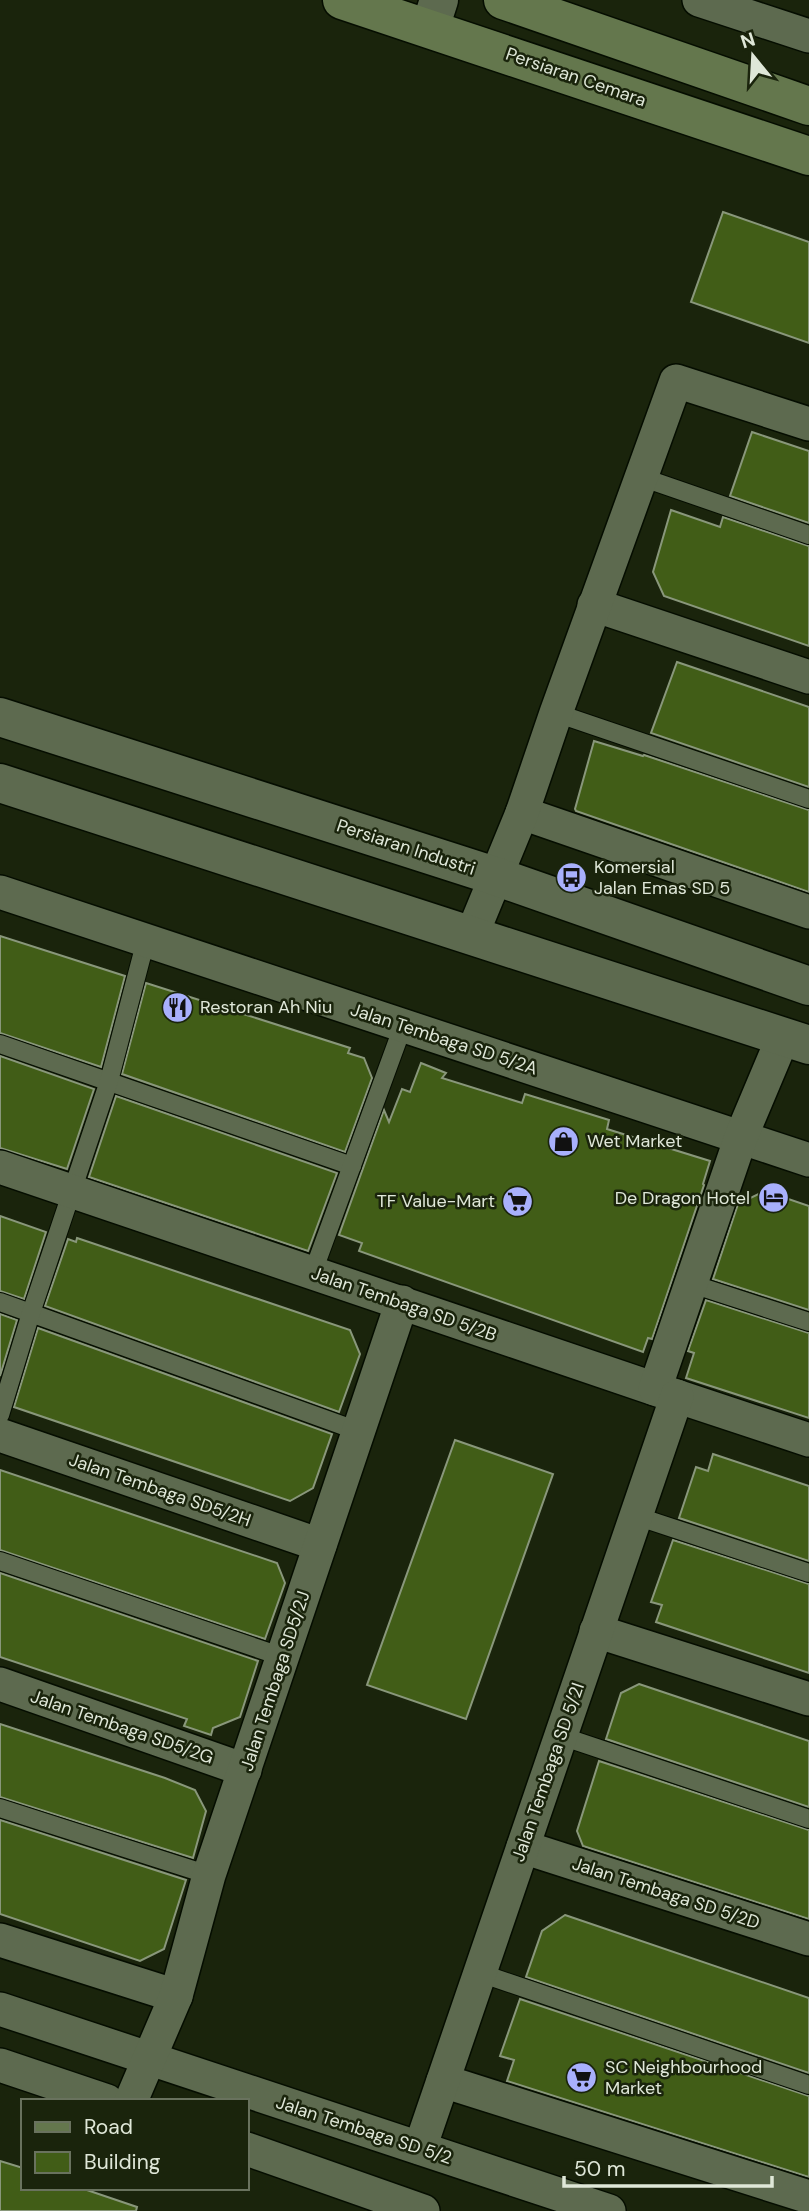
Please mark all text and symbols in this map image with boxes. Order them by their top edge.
north arrow [718,21,788,91]
text: N [737,26,758,54]
street label: Persiaran Cemara [503,42,649,112]
street label: Persiaran Industri [334,813,478,881]
place label: Komersial Jalan Emas SD 5 [594,855,730,900]
bus stop icon: Komersial Jalan Emas SD 5 [554,860,588,894]
restaurant icon: Restoran Ah Niu [160,990,194,1024]
place label: Restoran Ah Niu [200,995,332,1019]
street label: Jalan Tembaga SD 5/2A [347,997,541,1081]
shop icon: Wet Market [547,1124,581,1158]
place label: Wet Market [587,1129,682,1153]
hotel icon: De Dragon Hotel [756,1181,790,1215]
supermarket icon: TF Value-Mart [501,1184,535,1218]
place label: De Dragon Hotel [615,1186,750,1210]
place label: TF Value-Mart [377,1189,495,1213]
street label: Jalan Tembaga SD 5/2B [308,1261,500,1347]
street label: Jalan Tembaga SD5/2H [66,1448,254,1532]
street label: Jalan Tembaga SD5/2J [235,1588,315,1774]
street label: Jalan Tembaga SD 5/2I [506,1679,590,1865]
street label: Jalan Tembaga SD5/2G [27,1684,217,1770]
street label: Jalan Tembaga SD 5/2D [569,1851,763,1935]
place label: SC Neighbourhood Market [605,2055,762,2100]
supermarket icon: SC Neighbourhood Market [565,2060,599,2094]
street label: Jalan Tembaga SD 5/2 [273,2090,455,2170]
legend [21,2099,248,2190]
text: Road [84,2113,133,2141]
scale bar [564,2144,772,2188]
text: Building [84,2148,161,2176]
text: 50 m [574,2155,625,2183]

